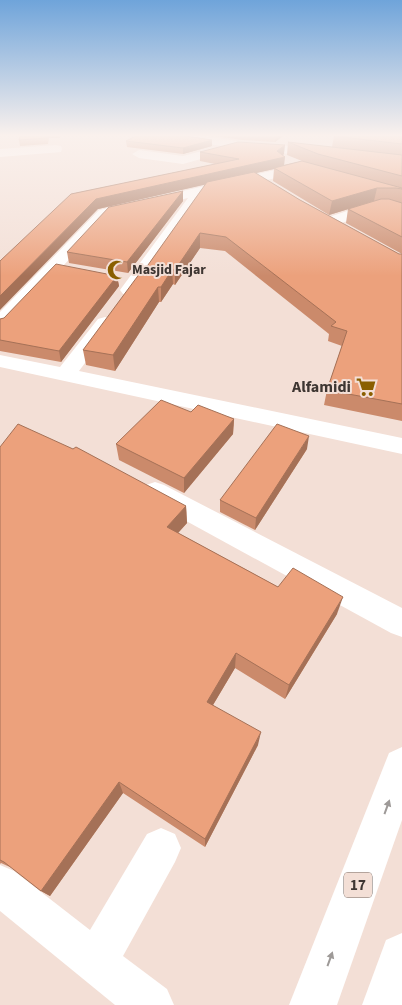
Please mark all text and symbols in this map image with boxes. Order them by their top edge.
mosque icon: Masjid Fajar [106,259,128,281]
place label: Masjid Fajar [132,260,206,280]
place label: Alfamidi [291,376,351,398]
supermarket icon: Alfamidi [355,376,377,398]
one-way arrow [383,799,391,814]
road number: 17 [344,872,372,898]
one-way arrow [326,951,334,966]

